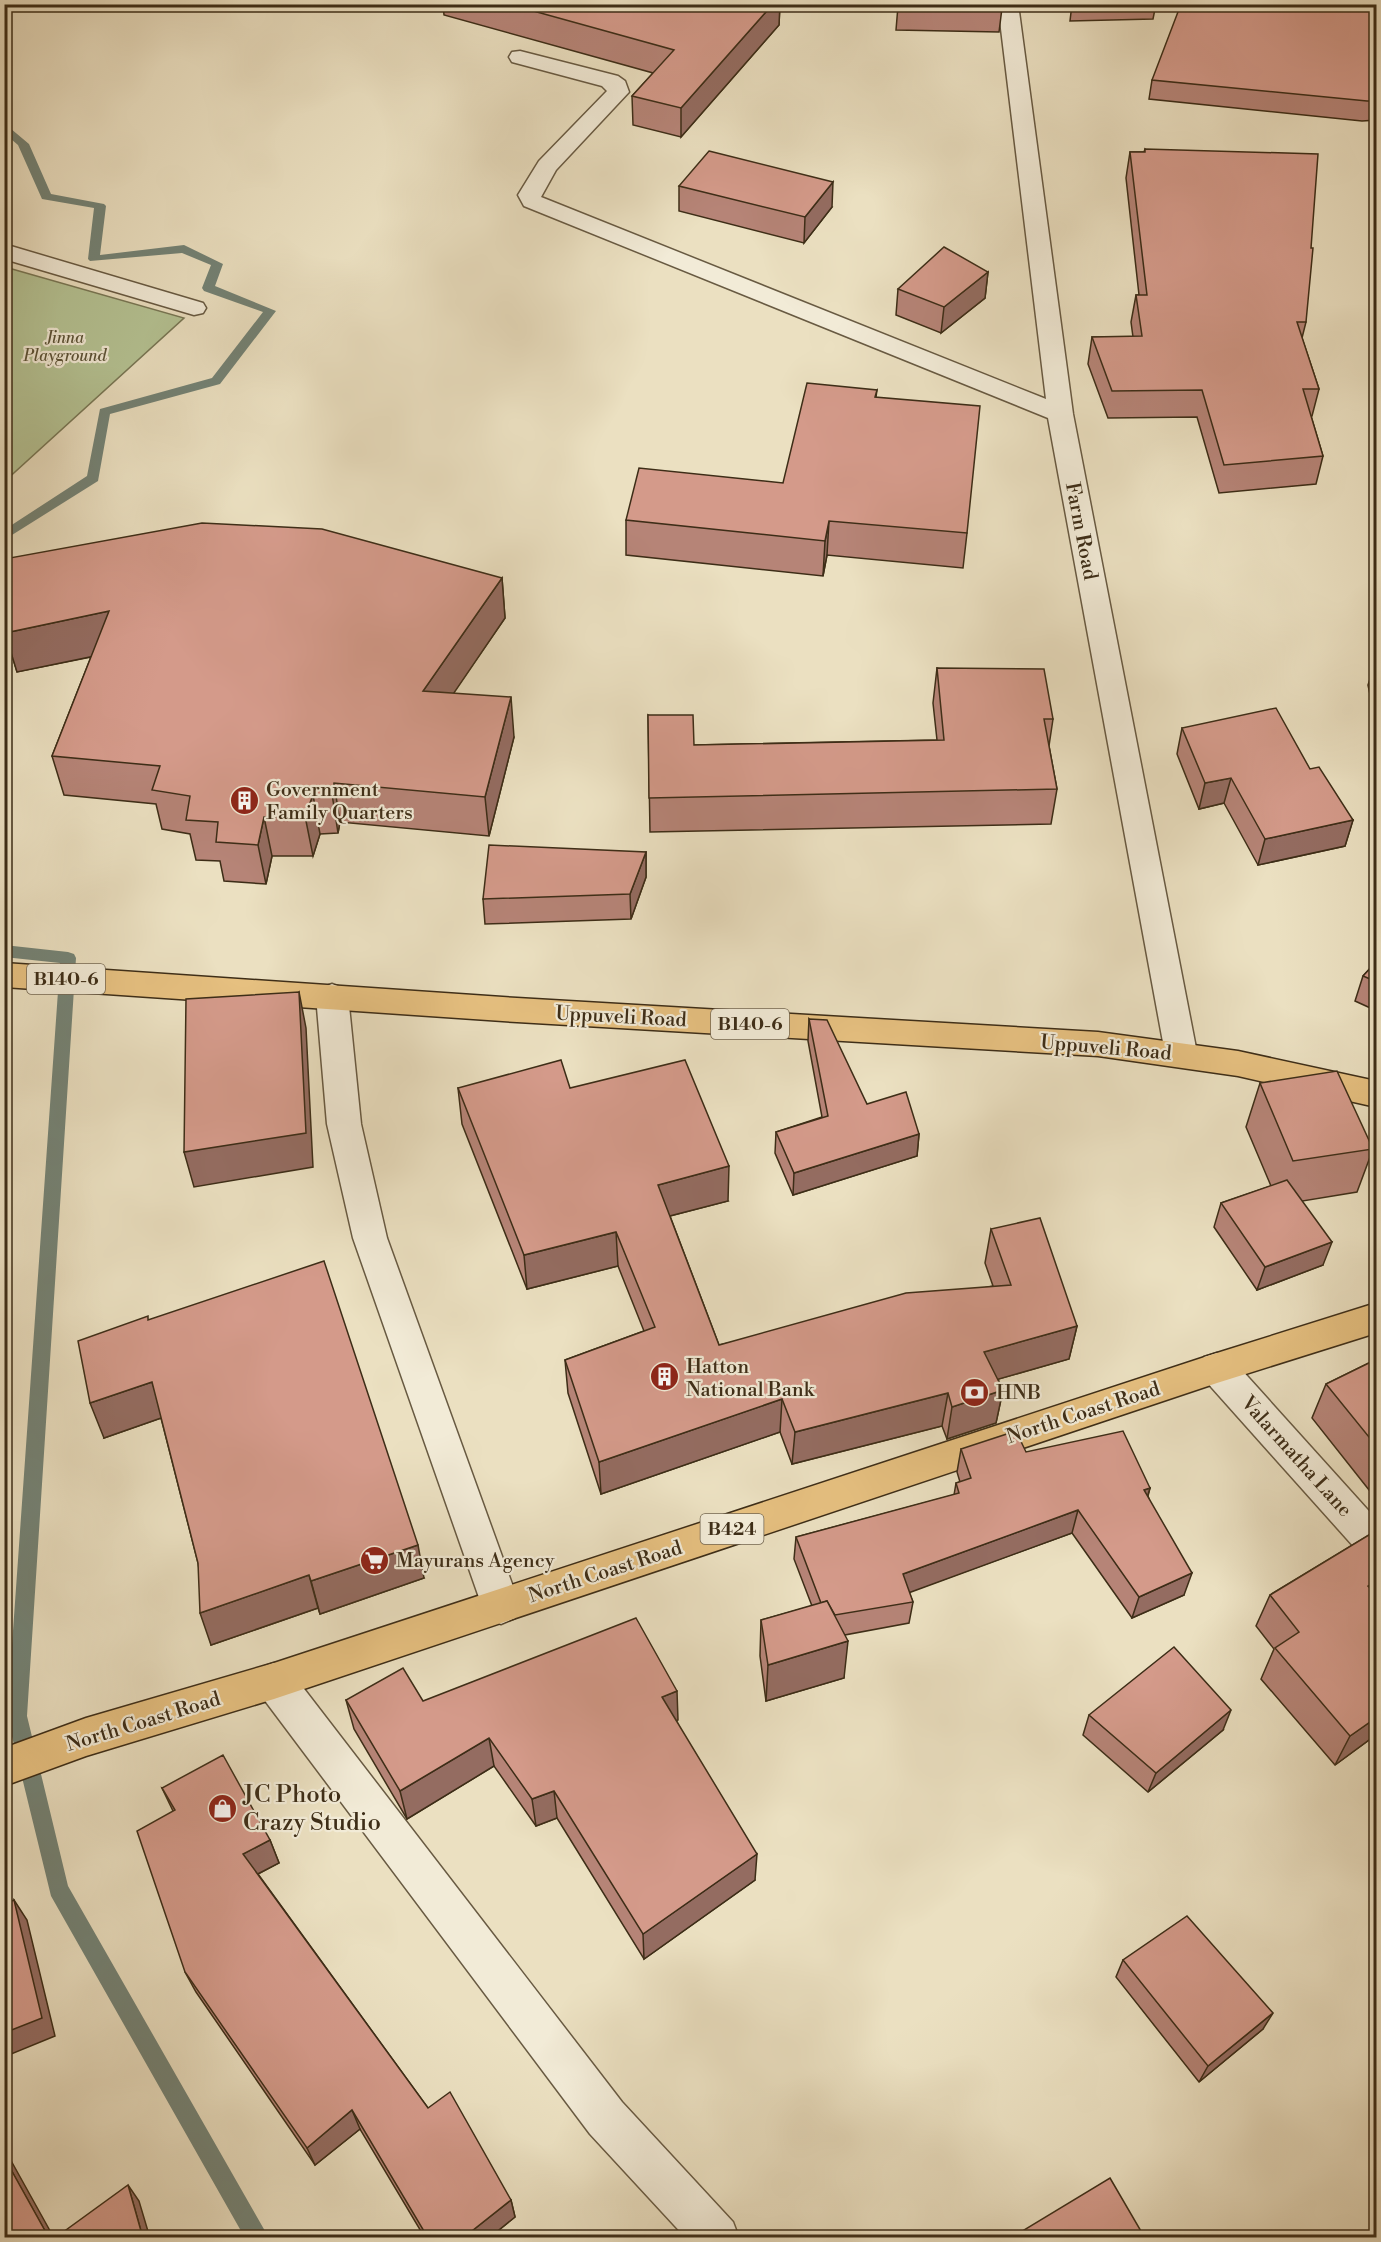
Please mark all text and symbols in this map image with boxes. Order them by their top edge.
park label: Jinna Playground [23,328,107,366]
street label: Farm Road [1059,480,1102,583]
place label: Government Family Quarters [266,778,413,826]
building icon: Government Family Quarters [229,784,261,816]
road number: B140-6 [27,964,105,994]
street label: Uppuveli Road [555,1002,688,1033]
road number: B140-6 [711,1009,789,1039]
street label: Uppuveli Road [1039,1030,1173,1067]
place label: Hatton National Bank [686,1355,816,1403]
building icon: Hatton National Bank [649,1361,681,1393]
bank icon: HNB [959,1376,991,1408]
street label: North Coast Road [1003,1377,1164,1450]
place label: HNB [996,1381,1041,1406]
street label: Valarmatha Lane [1234,1391,1357,1523]
road number: B424 [700,1514,764,1544]
street label: North Coast Road [525,1536,686,1609]
supermarket icon: Mayurans Agency [359,1544,391,1576]
place label: Mayurans Agency [396,1549,555,1574]
street label: North Coast Road [63,1687,224,1758]
place label: JC Photo Crazy Studio [242,1780,381,1838]
shop icon: JC Photo Crazy Studio [206,1792,238,1824]

